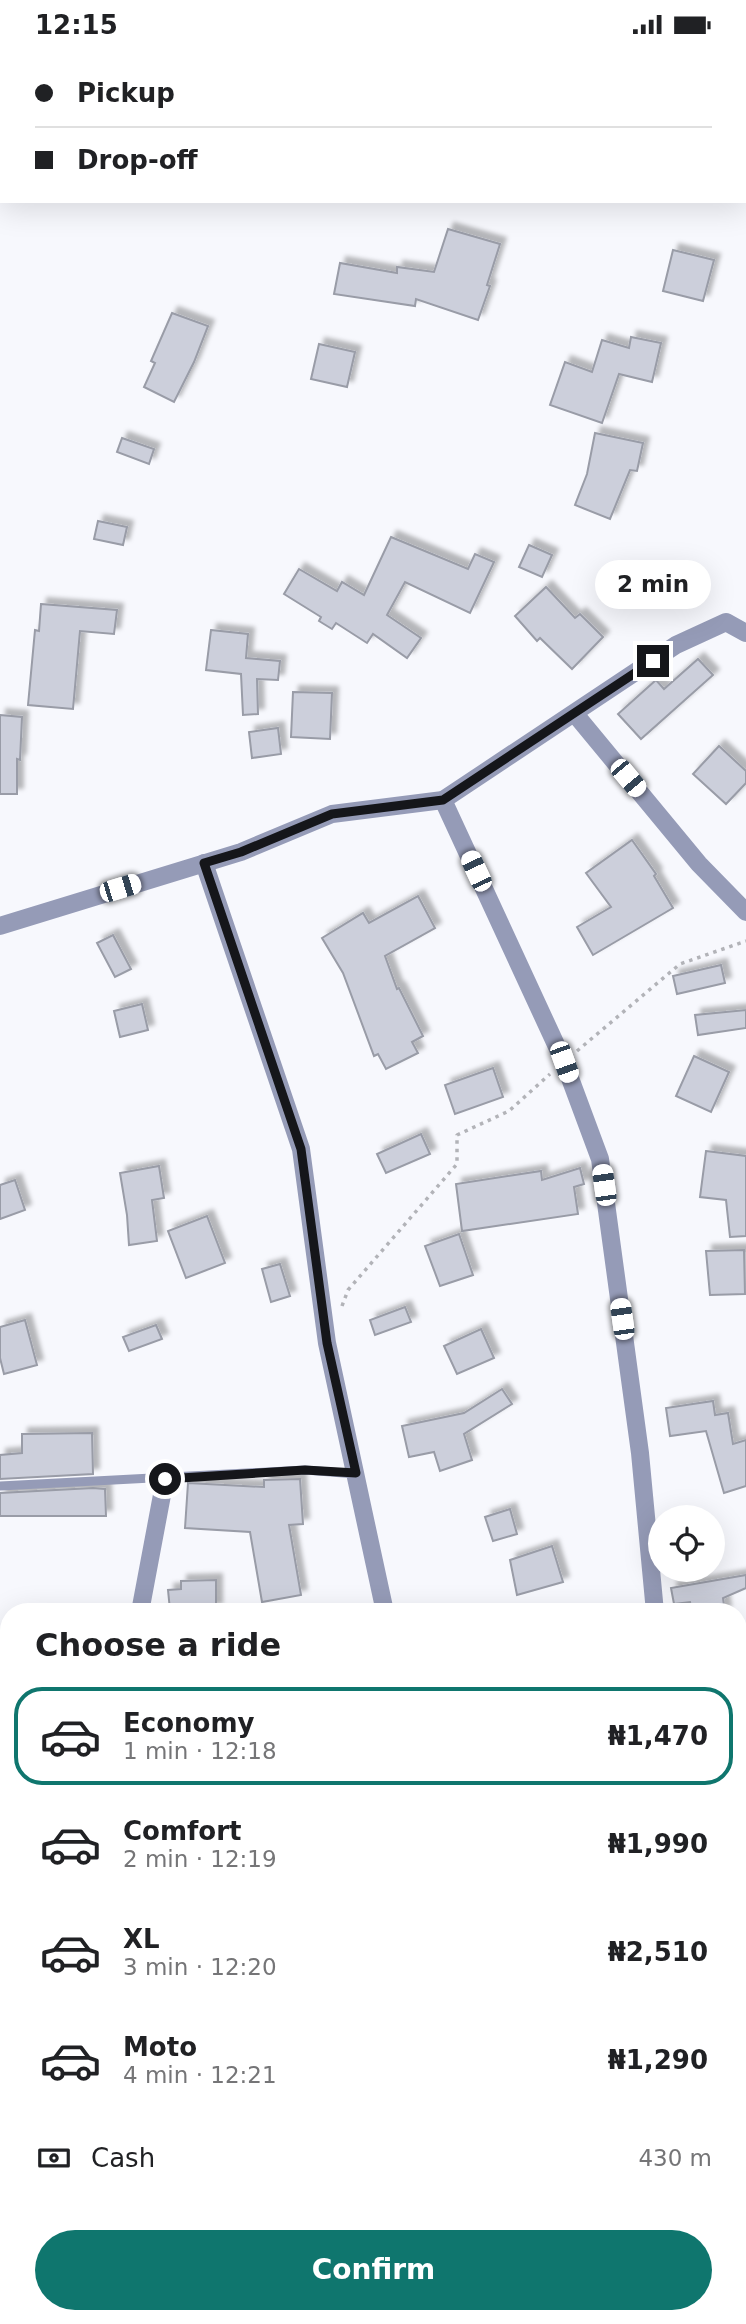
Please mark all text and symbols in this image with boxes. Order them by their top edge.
text: 12:15 [35,10,118,40]
text: Pickup [77,78,175,108]
text: Drop-off [77,145,198,175]
callout: 2 min [595,559,711,609]
text: 2 min [617,571,689,597]
route end [637,645,669,677]
car [607,755,650,801]
car [458,848,495,894]
car [97,872,144,904]
car [547,1039,582,1085]
car [591,1163,618,1207]
car [609,1297,636,1341]
route start [149,1463,181,1495]
map controls [648,1505,725,1582]
button: locate [648,1505,725,1582]
text: Choose a ride [35,1626,281,1664]
icon: car [39,1705,102,1768]
text: Economy [123,1708,254,1738]
text: ₦1,470 [608,1721,708,1751]
text: 1 min · 12:18 [123,1738,277,1764]
icon: car [39,1813,102,1876]
text: Comfort [123,1816,241,1846]
text: ₦1,990 [608,1829,708,1859]
text: 2 min · 12:19 [123,1846,277,1872]
icon: car [39,1921,102,1984]
text: XL [123,1924,160,1954]
text: ₦2,510 [608,1937,708,1967]
text: 3 min · 12:20 [123,1954,277,1980]
icon: car [39,2029,102,2092]
text: Moto [123,2032,197,2062]
text: ₦1,290 [608,2045,708,2075]
text: 4 min · 12:21 [123,2062,277,2088]
icon: cash [35,2139,73,2177]
text: Cash [91,2143,155,2173]
text: 430 m [638,2145,712,2171]
button: Confirm [35,2230,712,2310]

